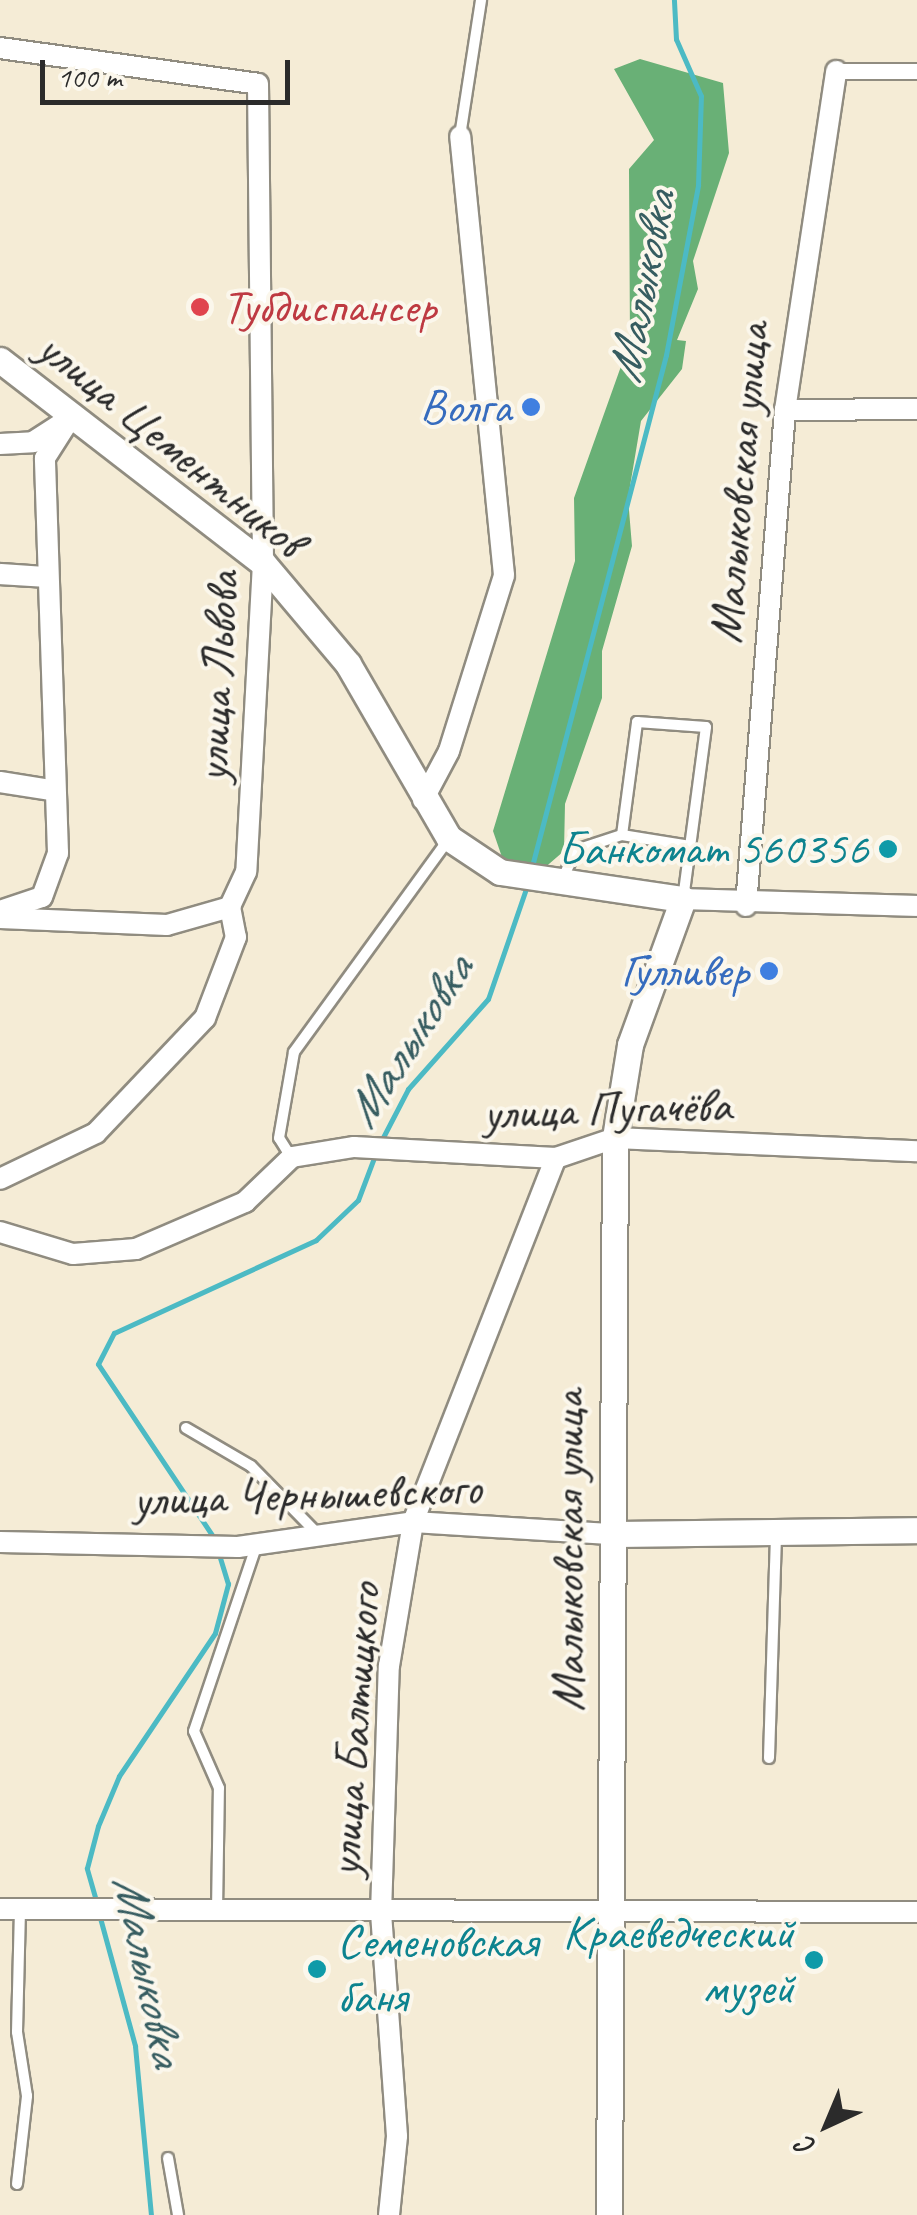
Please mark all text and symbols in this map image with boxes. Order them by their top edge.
scale bar [45,40,295,102]
text: 100 m [57,58,122,96]
water label: Малыковка [593,187,689,387]
place label: Тубдиспансер [222,278,436,336]
marker: Тубдиспансер [187,294,213,320]
street label: улица Цементников [27,320,315,568]
street label: Малыковская улица [696,320,782,646]
place label: Волга [420,378,511,436]
marker: Волга [520,396,542,418]
street label: улица Львова [183,569,251,785]
place label: Банкомат 560356 [558,820,868,878]
marker: Банкомат 560356 [877,838,899,860]
place label: Гулливер [621,942,749,1000]
water label: Малыковка [330,944,486,1138]
marker: Гулливер [758,960,780,982]
street label: улица Пугачёва [481,1076,733,1142]
street label: Малыковская улица [539,1390,597,1712]
street label: улица Чернышевского [132,1459,482,1529]
street label: улица Балтицкого [315,1577,393,1883]
water label: Малыковка [100,1870,198,2070]
place label: Краеведческий музей [563,1903,794,2016]
place label: Семеновская баня [337,1912,538,2025]
marker: Краеведческий музей [803,1949,825,1971]
marker: Семеновская баня [306,1958,328,1980]
north arrow [777,2075,877,2175]
text: С [789,2130,823,2164]

